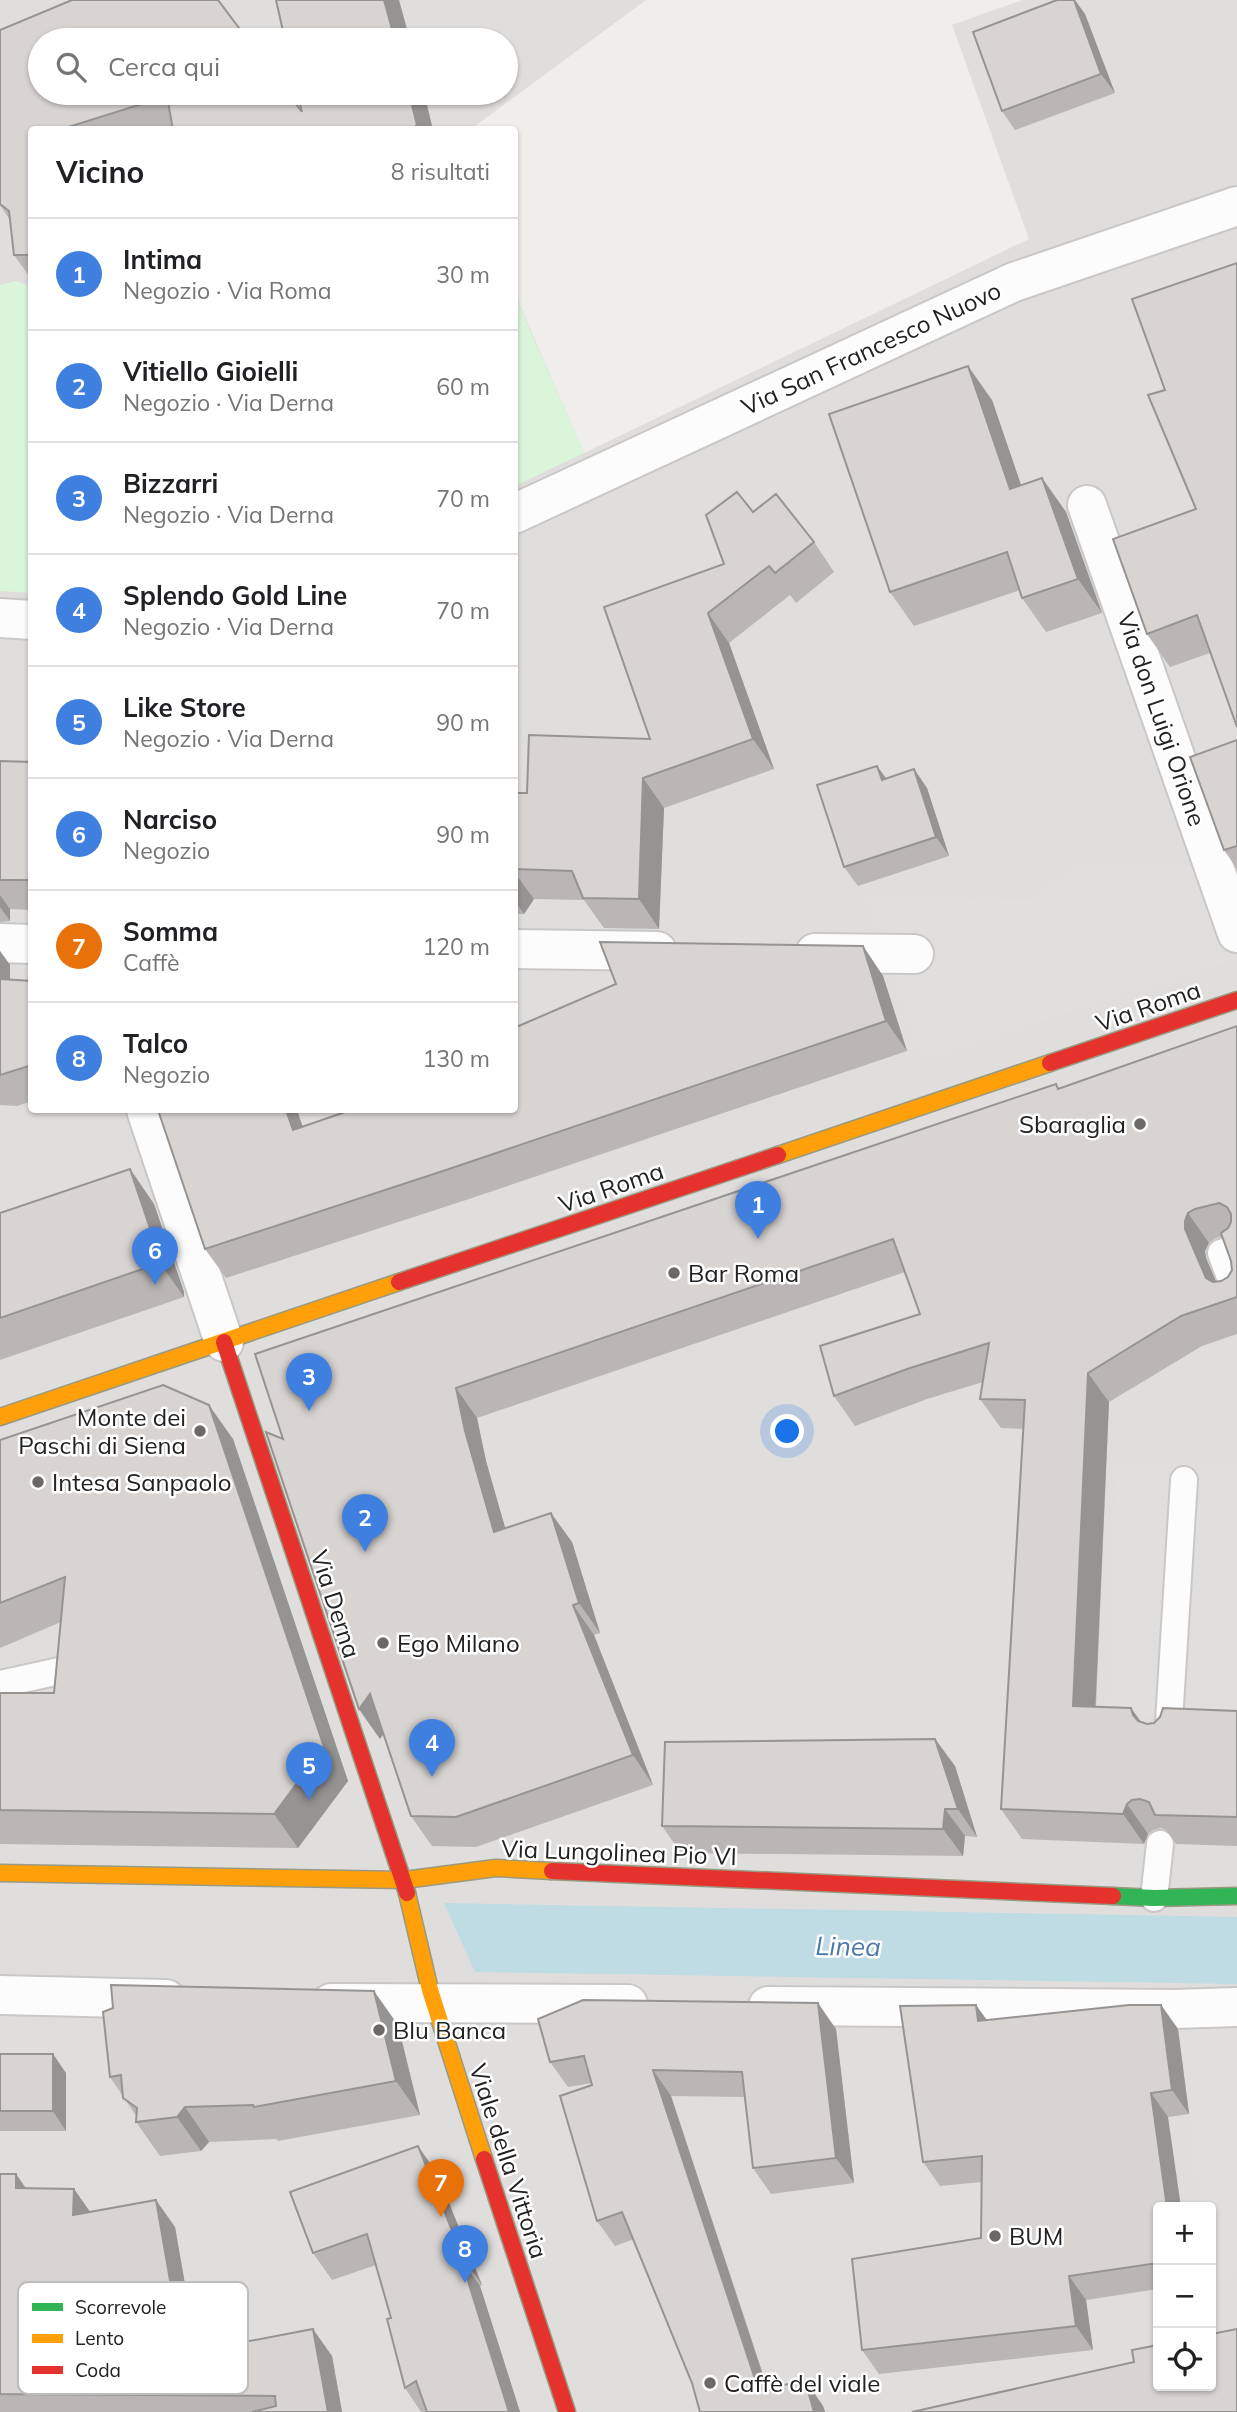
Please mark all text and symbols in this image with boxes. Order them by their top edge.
search box [28,28,518,105]
icon: search [52,48,90,86]
text: Cerca qui [108,50,220,83]
text: Vicino [56,153,144,191]
text: 8 risultati [391,157,490,186]
text: Intima [123,243,202,276]
text: 1 [72,260,86,289]
text: 30 m [436,260,490,289]
street label: Via San Francesco Nuovo [736,275,1006,421]
text: Negozio · Via Roma [123,276,332,305]
text: Vitiello Gioielli [123,355,298,388]
text: 2 [72,372,86,401]
text: 60 m [436,372,490,401]
text: Negozio · Via Derna [123,388,334,417]
text: Bizzarri [123,467,218,500]
text: 3 [72,484,86,513]
text: 70 m [436,484,490,513]
text: Negozio · Via Derna [123,500,334,529]
text: Splendo Gold Line [123,579,347,612]
text: 4 [72,596,86,625]
text: 70 m [436,596,490,625]
street label: Via don Luigi Orione [1111,608,1213,830]
text: Negozio · Via Derna [123,612,334,641]
text: Like Store [123,691,246,724]
text: 5 [72,708,86,737]
text: 90 m [436,708,490,737]
text: Negozio · Via Derna [123,724,334,753]
text: Narciso [123,803,217,836]
text: 6 [72,820,86,849]
text: 90 m [436,820,490,849]
text: Negozio [123,836,210,865]
text: Somma [123,915,218,948]
text: 7 [72,932,86,961]
text: 120 m [422,932,490,961]
text: Caffè [123,948,180,977]
street label: Via Roma [1092,974,1204,1038]
text: Talco [123,1027,188,1060]
text: 8 [72,1044,86,1073]
text: 130 m [422,1044,490,1073]
text: Negozio [123,1060,210,1089]
place label: Sbaraglia [1019,1109,1126,1139]
marker: Sbaraglia [1132,1116,1148,1132]
street label: Via Roma [555,1155,667,1219]
pin: 1 [735,1181,781,1239]
pin: 6 [132,1227,178,1285]
place label: Bar Roma [688,1258,799,1288]
marker: Bar Roma [666,1265,682,1281]
pin: 3 [286,1353,332,1411]
place label: Monte dei Paschi di Siena [18,1402,186,1460]
your location [770,1414,804,1448]
marker: Monte dei Paschi di Siena [192,1423,208,1439]
place label: Intesa Sanpaolo [52,1467,232,1497]
marker: Intesa Sanpaolo [30,1474,46,1490]
pin: 2 [342,1494,388,1552]
street label: Via Derna [305,1546,367,1662]
place label: Ego Milano [397,1628,520,1658]
marker: Ego Milano [375,1635,391,1651]
pin: 4 [409,1719,455,1777]
pin: 5 [286,1742,332,1800]
street label: Via Lungolinea Pio VI [501,1833,737,1871]
water label: Linea [815,1929,881,1963]
place label: Blu Banca [393,2015,506,2045]
marker: Blu Banca [371,2022,387,2038]
street label: Viale della Vittoria [463,2060,555,2262]
pin: 7 [418,2159,464,2217]
map controls [1153,2202,1216,2391]
button: + [1153,2202,1216,2265]
place label: BUM [1009,2221,1063,2251]
pin: 8 [442,2225,488,2283]
marker: BUM [987,2228,1003,2244]
button: − [1153,2265,1216,2328]
legend [18,2282,248,2394]
text: Scorrevole [75,2295,166,2319]
text: Lento [75,2326,124,2350]
button: locate [1153,2328,1216,2391]
text: Coda [75,2358,121,2382]
place label: Caffè del viale [724,2368,880,2398]
marker: Caffè del viale [702,2375,718,2391]

